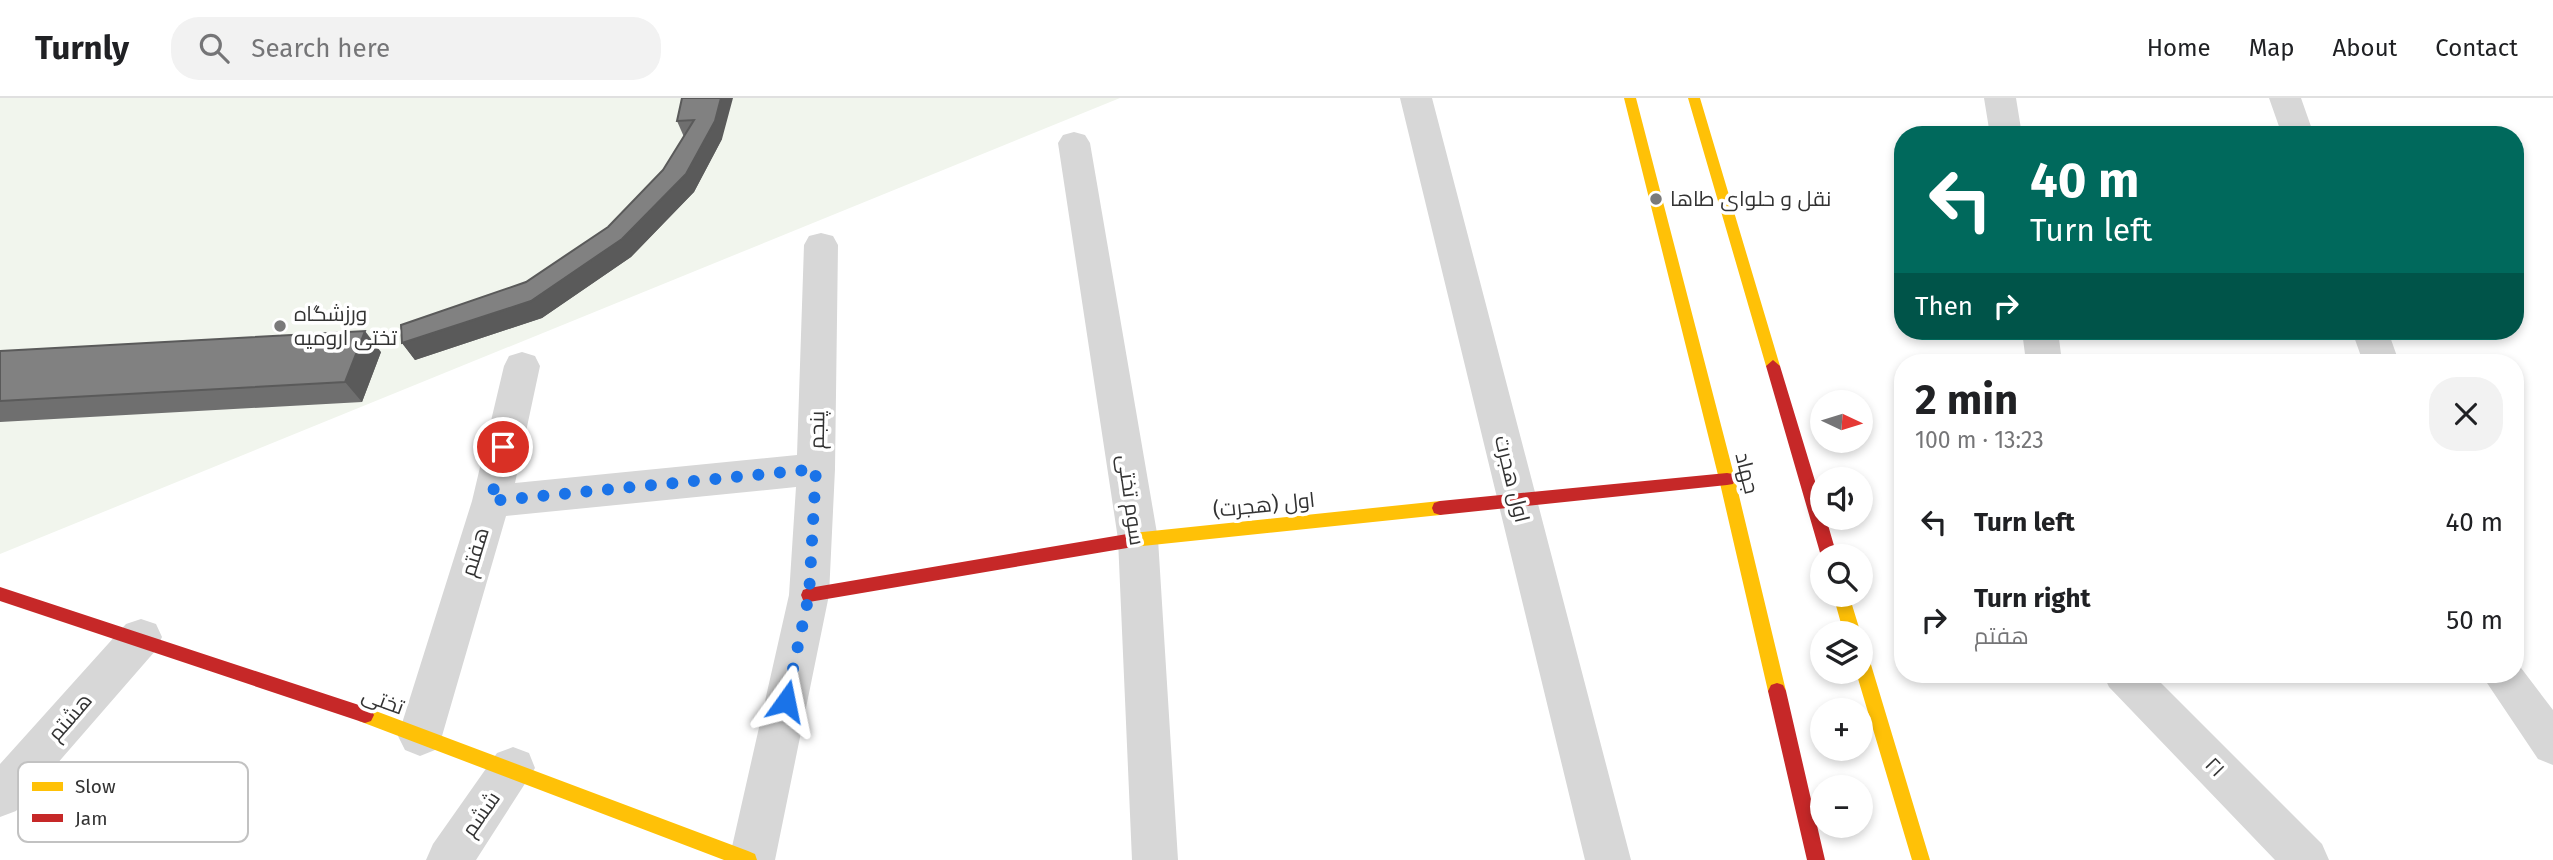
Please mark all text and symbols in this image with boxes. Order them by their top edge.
search box [171,17,661,80]
text: Turnly [35,28,129,68]
icon: search [195,29,233,67]
text: Search here [251,33,390,64]
text: Home [2147,34,2211,62]
text: Map [2249,34,2295,62]
text: About [2333,34,2397,62]
text: Contact [2435,34,2518,62]
text: 40 m [2030,151,2139,210]
icon: left [1915,154,2006,245]
place label: نقل و حلوای طاها [1670,186,1831,212]
marker: نقل و حلوای طاها [1648,191,1664,207]
text: Turn left [2030,211,2152,249]
icon: right [1987,287,2025,325]
text: Then [1915,291,1973,322]
place label: ورزشگاه تختی ارومیه [294,301,397,351]
marker: ورزشگاه تختی ارومیه [272,318,288,334]
text: 2 min [1915,375,2018,425]
button: close [2429,377,2503,451]
north arrow [1810,390,1872,453]
map controls [1810,390,1873,838]
street label: پنجم [804,410,831,449]
pin [473,417,533,477]
text: 100 m · 13:23 [1915,426,2044,454]
icon: arrive [484,428,522,466]
street label: اول هجرت [1489,433,1535,525]
street label: جهاد [1729,450,1765,496]
street label: سوم تختی [1111,453,1150,547]
button: sound [1810,467,1873,530]
street label: اول (هجرت) [1212,487,1316,523]
icon: left [1915,503,1953,541]
text: Turn left [1974,507,2075,538]
text: 40 m [2445,507,2503,538]
street label: هفتم [455,524,496,580]
button: search [1810,544,1873,607]
text: Turn right [1974,583,2091,614]
icon: right [1915,601,1953,639]
text: 50 m [2446,605,2503,636]
button: layers [1810,621,1873,684]
text: هفتم [1974,622,2029,650]
position arrow [749,664,823,738]
street label: تختی [358,681,408,721]
street label: هشتم [42,688,99,747]
button: + [1810,698,1873,761]
street label: ۲۱ [2200,752,2230,782]
legend [18,762,248,842]
text: Slow [75,775,116,798]
button: − [1810,775,1873,838]
street label: ششم [456,786,507,842]
text: Jam [75,807,107,830]

